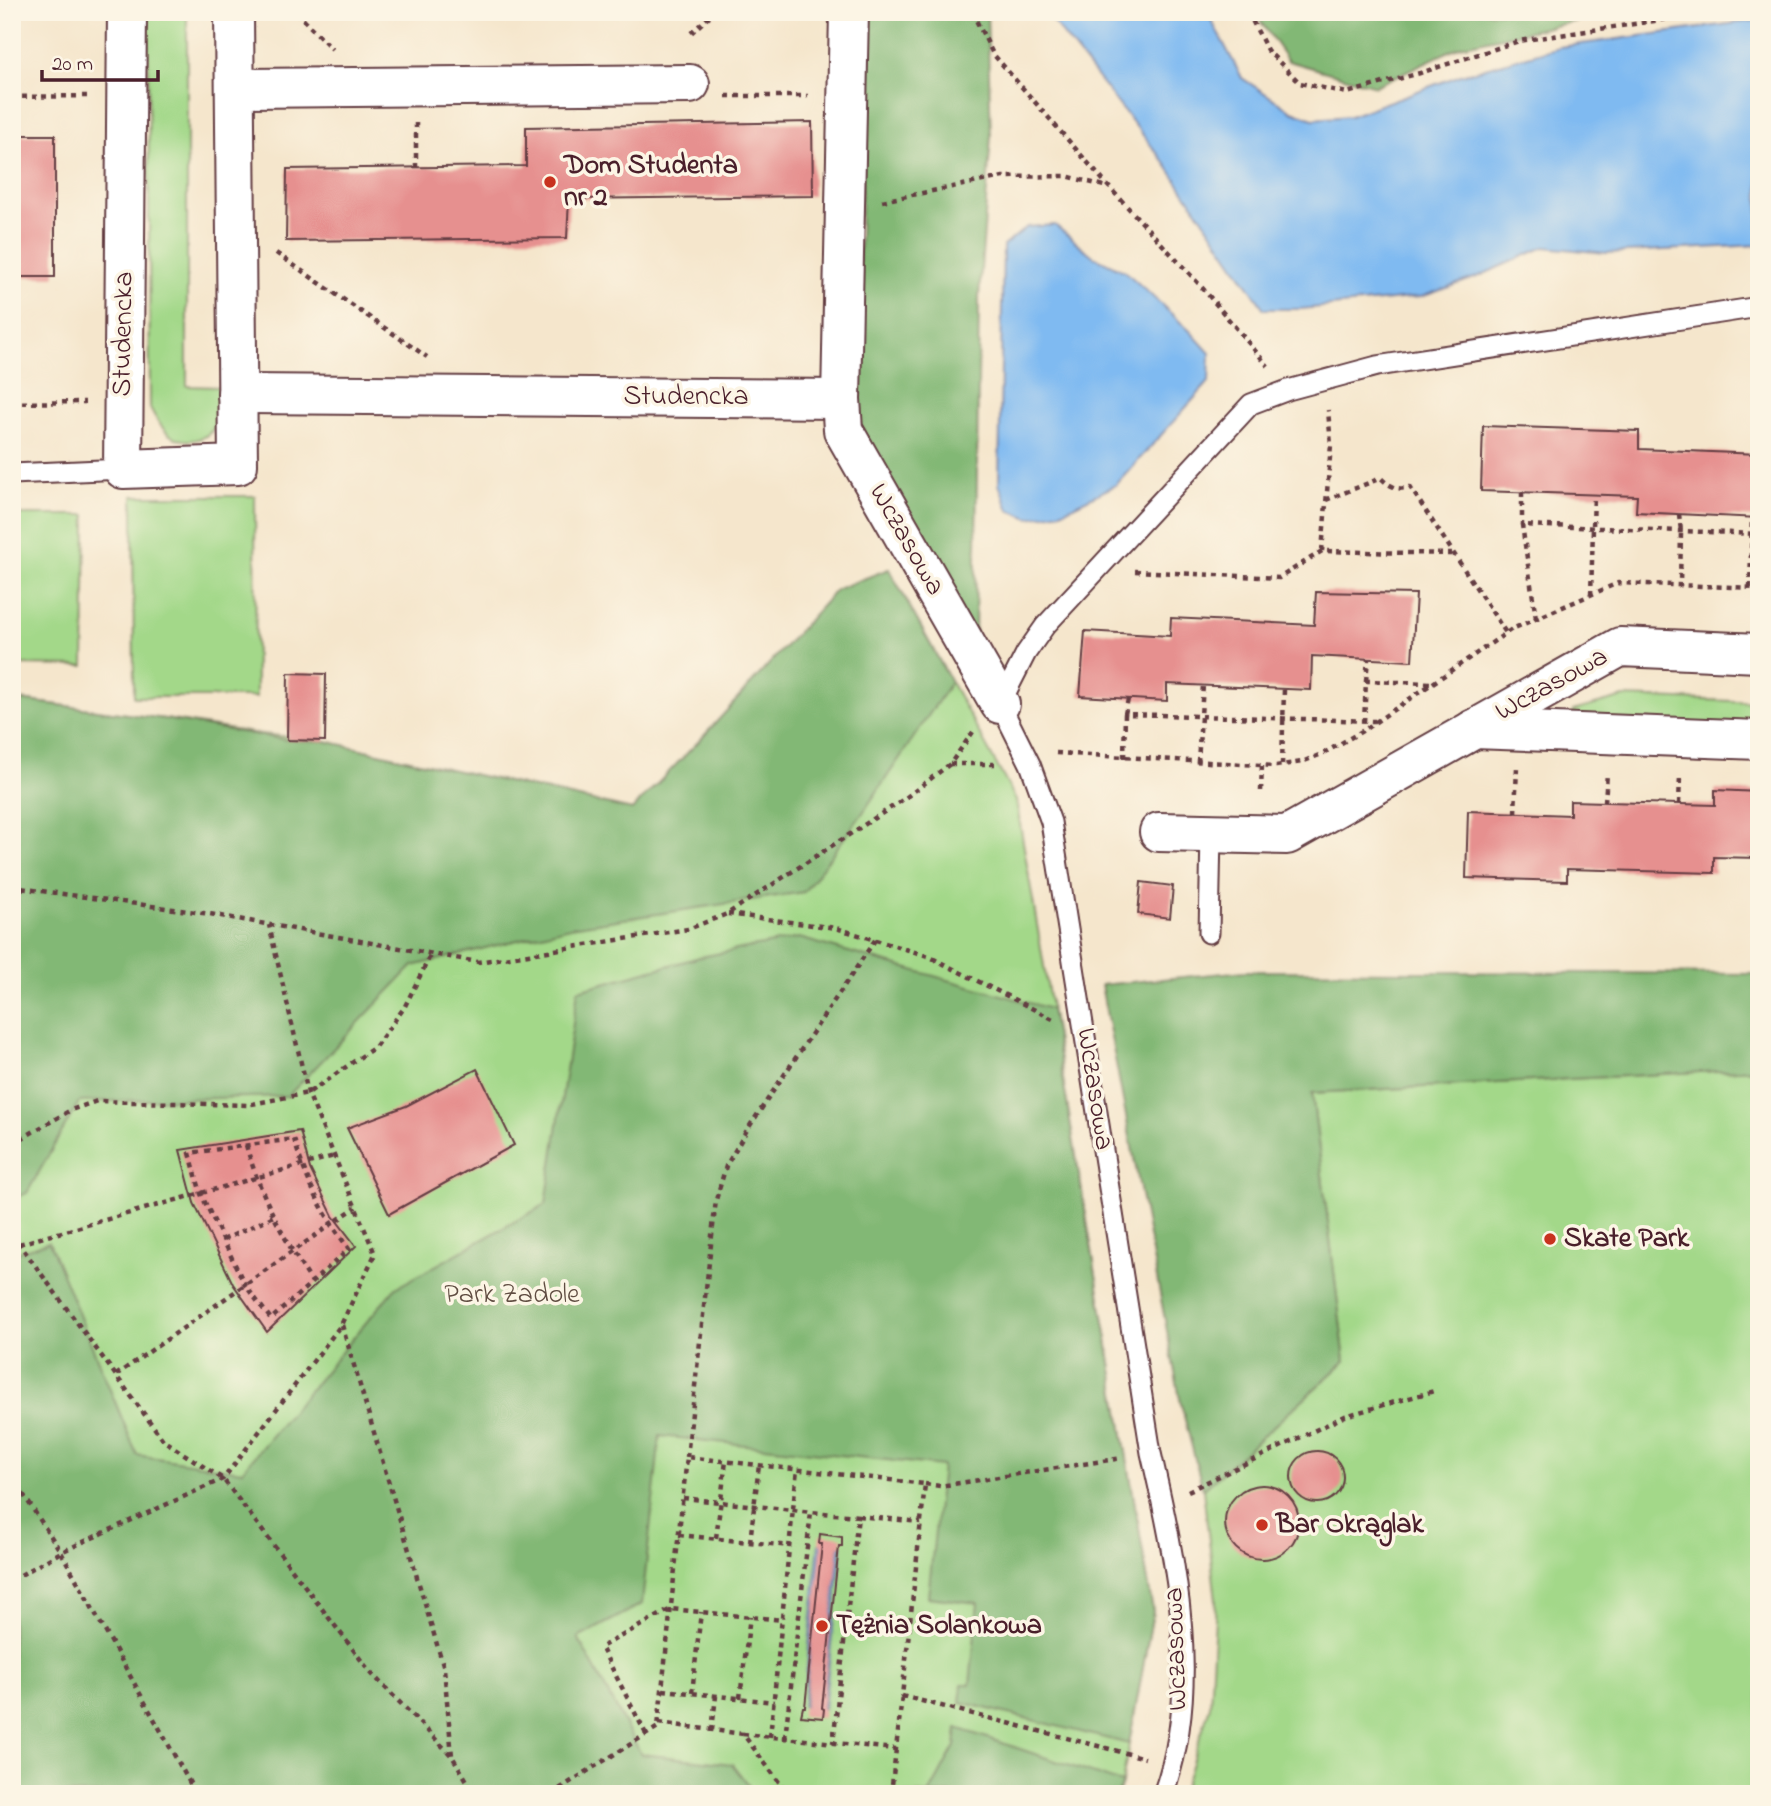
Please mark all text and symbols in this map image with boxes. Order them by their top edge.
scale bar [42,38,158,82]
text: 20 m [52,50,93,80]
place label: Dom Studenta nr 2 [562,146,738,219]
marker: Dom Studenta nr 2 [542,174,558,190]
street label: Studencka [102,271,146,397]
street label: Studencka [623,377,749,418]
street label: Wczasowa [857,476,955,604]
street label: Wczasowa [1488,637,1616,733]
street label: Wczasowa [1064,1025,1124,1153]
place label: Skate Park [1564,1219,1690,1260]
marker: Skate Park [1542,1231,1558,1247]
park label: Park Zadole [444,1275,580,1316]
place label: Bar Okrąglak [1274,1505,1424,1547]
marker: Bar Okrąglak [1254,1517,1270,1533]
street label: Wczasowa [1154,1587,1200,1711]
place label: Tężnia Solankowa [836,1606,1042,1647]
marker: Tężnia Solankowa [814,1618,830,1634]

